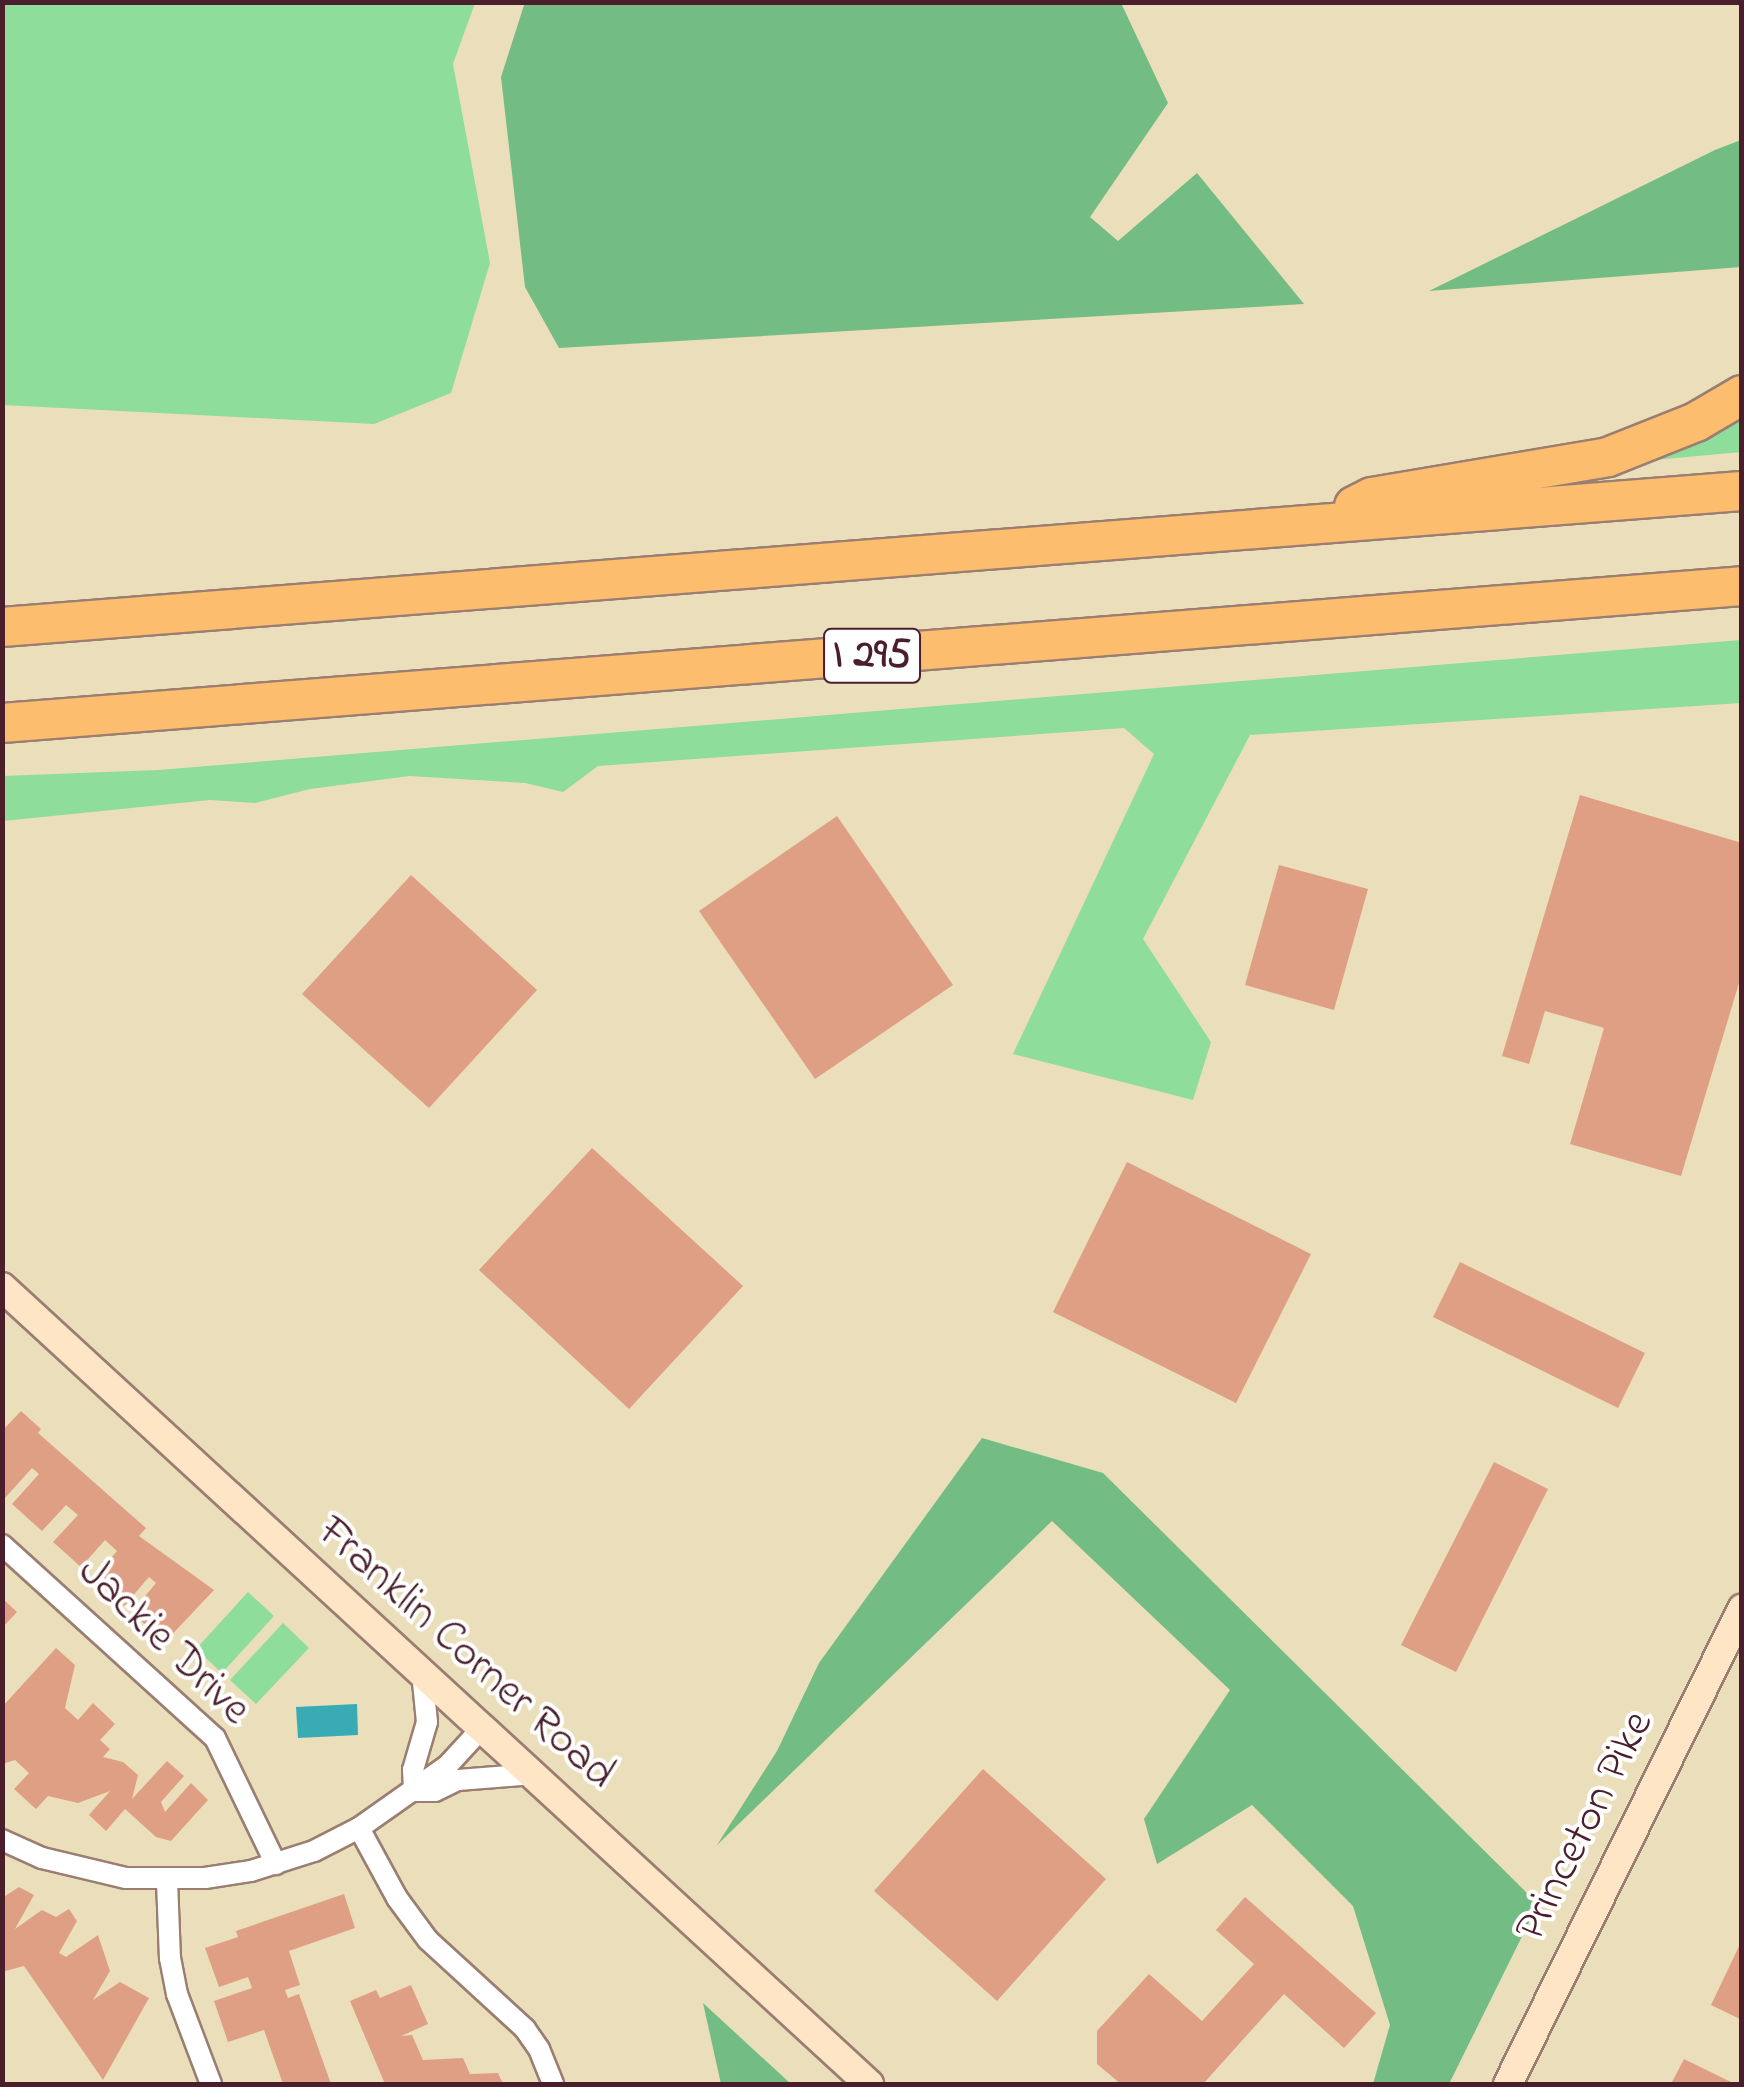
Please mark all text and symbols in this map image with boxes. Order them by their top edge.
road number: I 295 [822,619,922,693]
street label: Franklin Corner Road [305,1506,625,1802]
street label: Jackie Drive [65,1546,261,1738]
street label: Princeton Pike [1505,1703,1667,1951]

